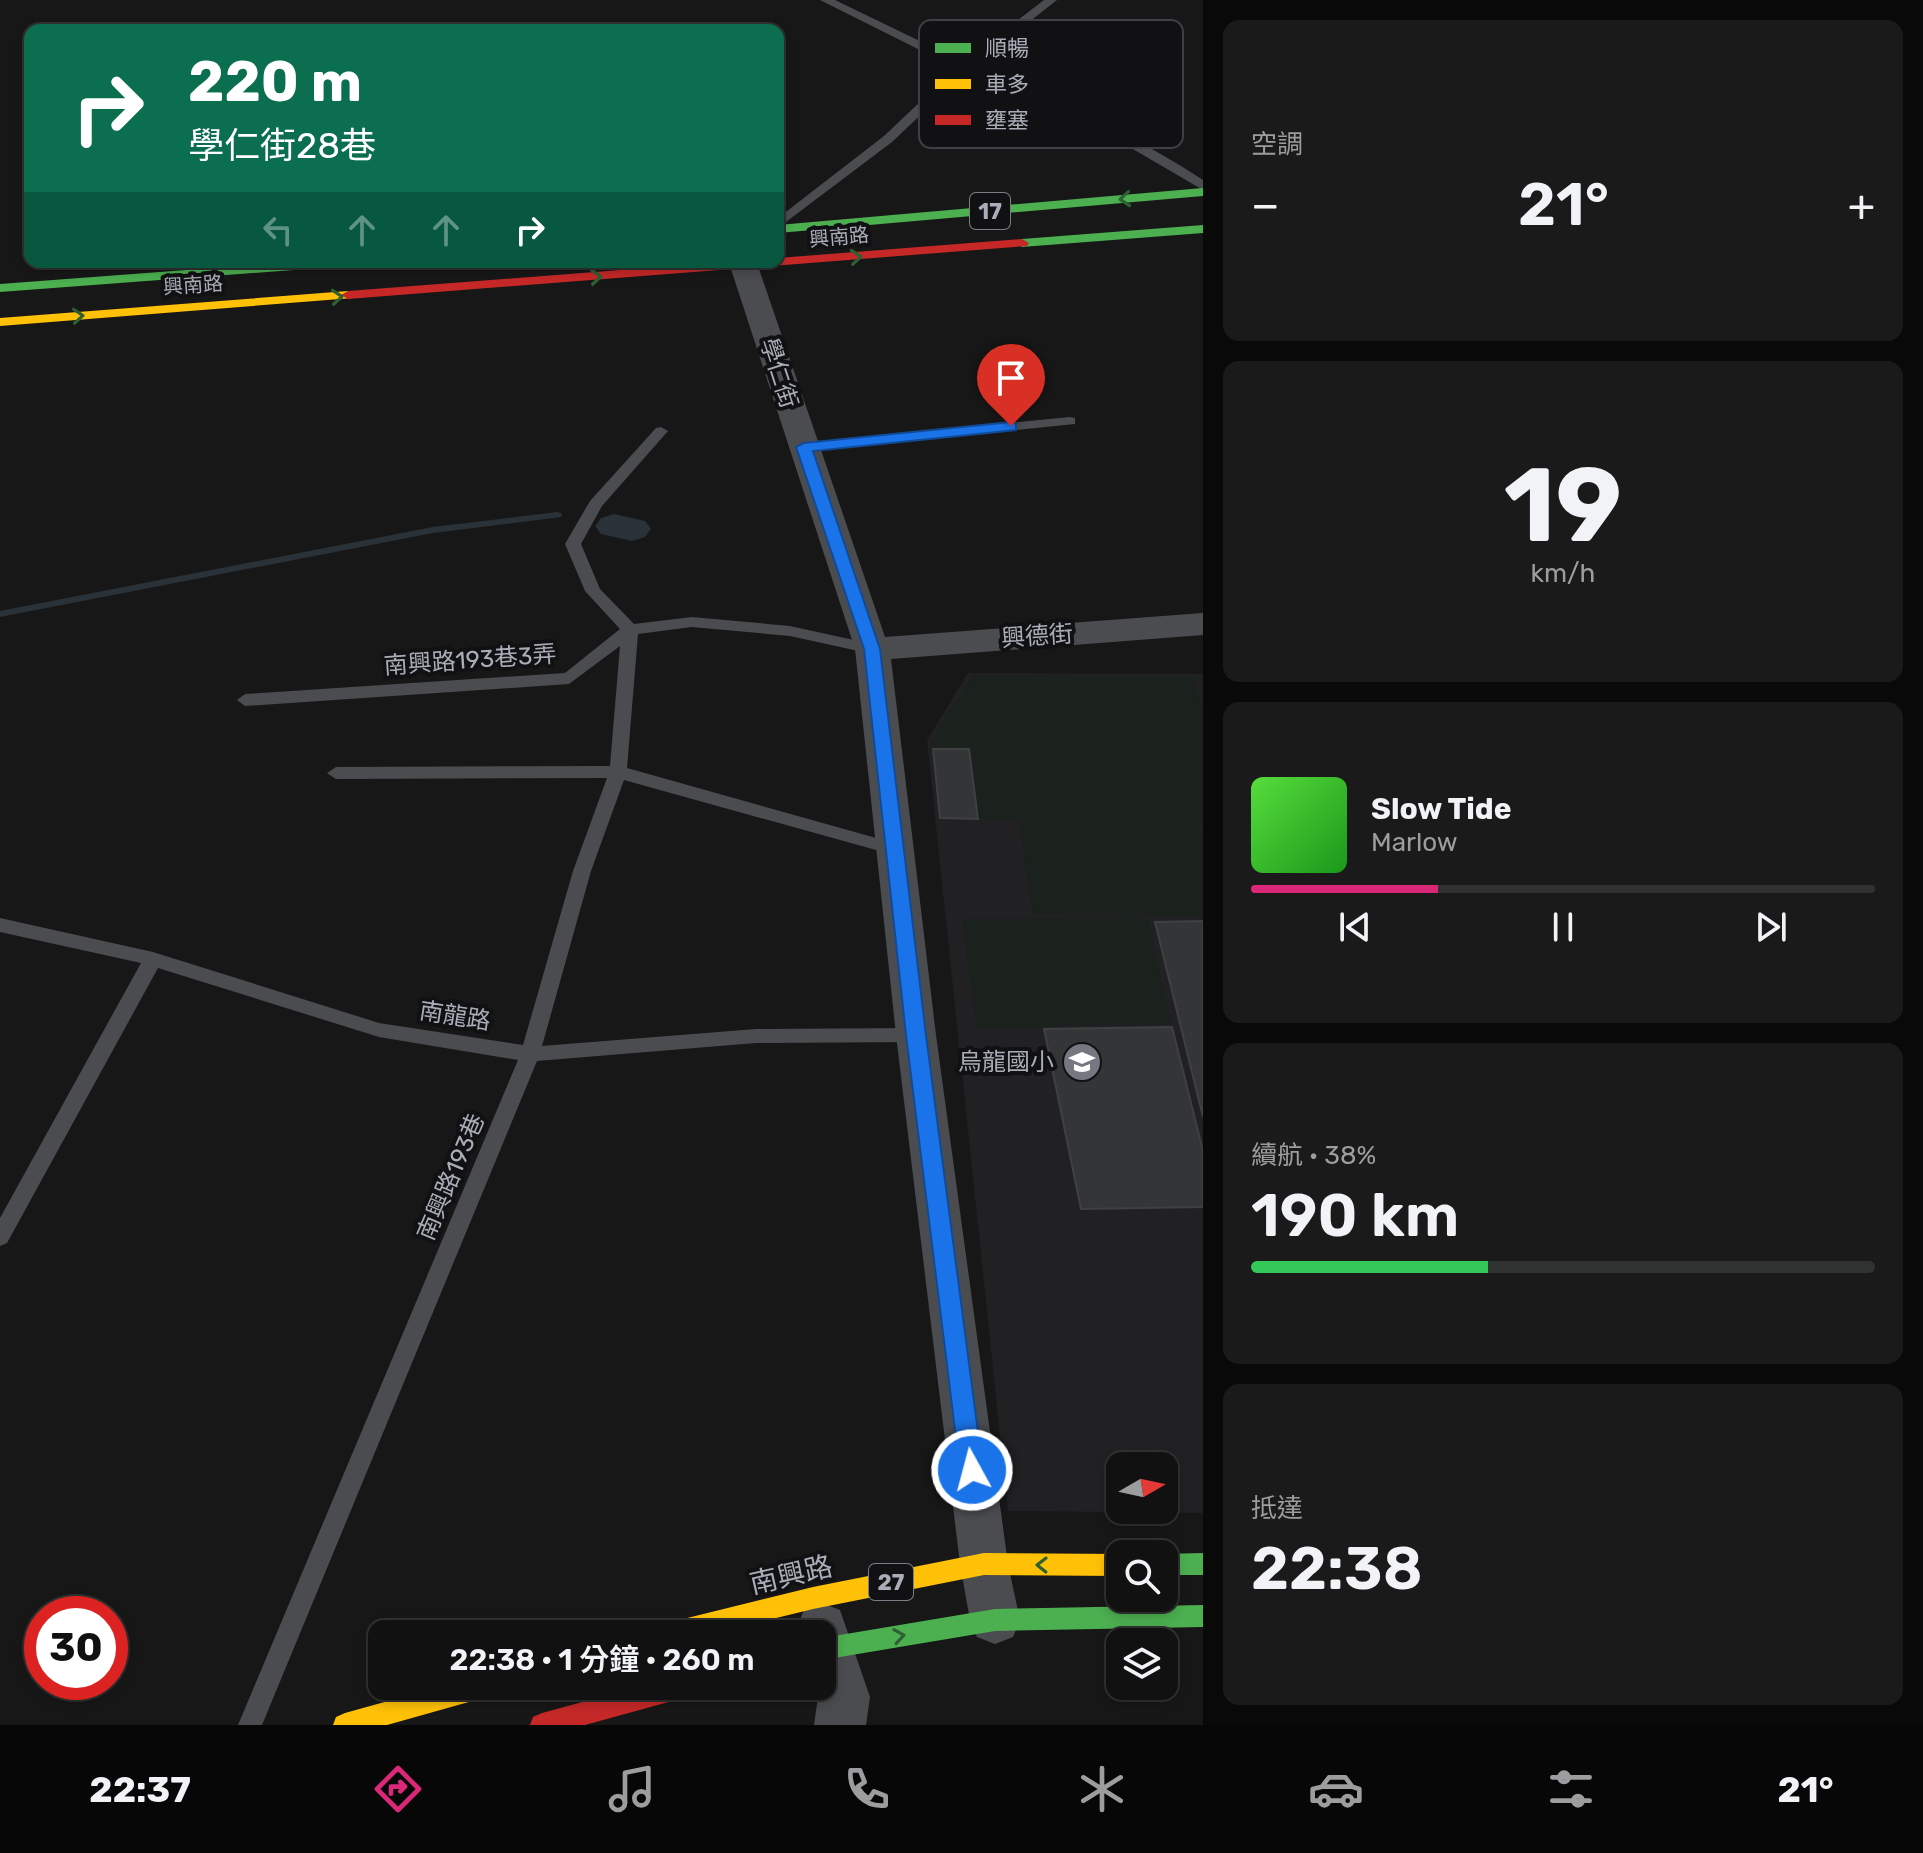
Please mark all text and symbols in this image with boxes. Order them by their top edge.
legend [919,20,1183,148]
text: 順暢 [985,35,1029,62]
text: 220 m [188,49,362,115]
icon: right [56,56,160,160]
text: 車多 [985,71,1029,98]
text: 壅塞 [985,107,1029,134]
text: 學仁街28巷 [188,124,376,167]
text: 空調 [1251,129,1303,160]
text: 21° [1518,169,1609,240]
text: − [1251,179,1280,231]
text: + [1848,179,1875,231]
one-way arrow [1118,190,1131,207]
road number: 17 [970,193,1010,229]
icon: left [256,208,300,252]
icon: ahead [340,208,384,252]
icon: ahead [424,208,468,252]
icon: right [508,208,552,252]
street label: 興南路 [808,222,870,252]
one-way arrow [850,249,863,266]
one-way arrow [590,269,603,286]
street label: 興南路 [162,271,224,299]
one-way arrow [331,289,344,306]
one-way arrow [72,308,85,325]
street label: 學仁街 [755,334,803,412]
pin [977,344,1045,426]
icon: arrive [989,356,1033,400]
text: 19 [1504,444,1622,567]
text: km/h [1531,558,1595,589]
street label: 興德街 [1000,620,1074,652]
street label: 南興路193巷3弄 [383,640,557,680]
text: Slow Tide [1371,791,1511,827]
text: Marlow [1371,827,1458,858]
icon: previous [1333,905,1377,949]
icon: pause [1541,905,1585,949]
icon: next [1749,905,1793,949]
street label: 南龍路 [417,997,493,1035]
school or university icon: 烏龍國小 [1061,1041,1103,1083]
place label: 烏龍國小 [958,1048,1054,1076]
street label: 南興路193巷 [412,1110,490,1244]
text: 續航 · 38% [1251,1140,1376,1171]
text: 190 km [1251,1180,1459,1251]
position arrow [930,1428,1014,1512]
north arrow [1106,1452,1178,1524]
map controls [1106,1452,1178,1700]
text: 抵達 [1251,1493,1303,1524]
text: 22:38 [1251,1533,1423,1604]
button: search [1106,1540,1178,1612]
street label: 南興路 [746,1549,836,1601]
one-way arrow [1035,1556,1048,1573]
road number: 27 [869,1564,913,1600]
speed limit sign: 30 [24,1596,128,1700]
one-way arrow [892,1628,906,1645]
button: layers [1106,1628,1178,1700]
text: 22:38 · 1 分鐘 · 260 m [449,1642,755,1678]
icon: directions [370,1761,426,1817]
icon: music [604,1761,660,1817]
icon: phone [839,1761,895,1817]
icon: climate [1074,1761,1130,1817]
icon: car [1308,1761,1364,1817]
icon: filters [1543,1761,1599,1817]
text: 22:37 [89,1768,191,1811]
text: 21° [1777,1768,1834,1811]

